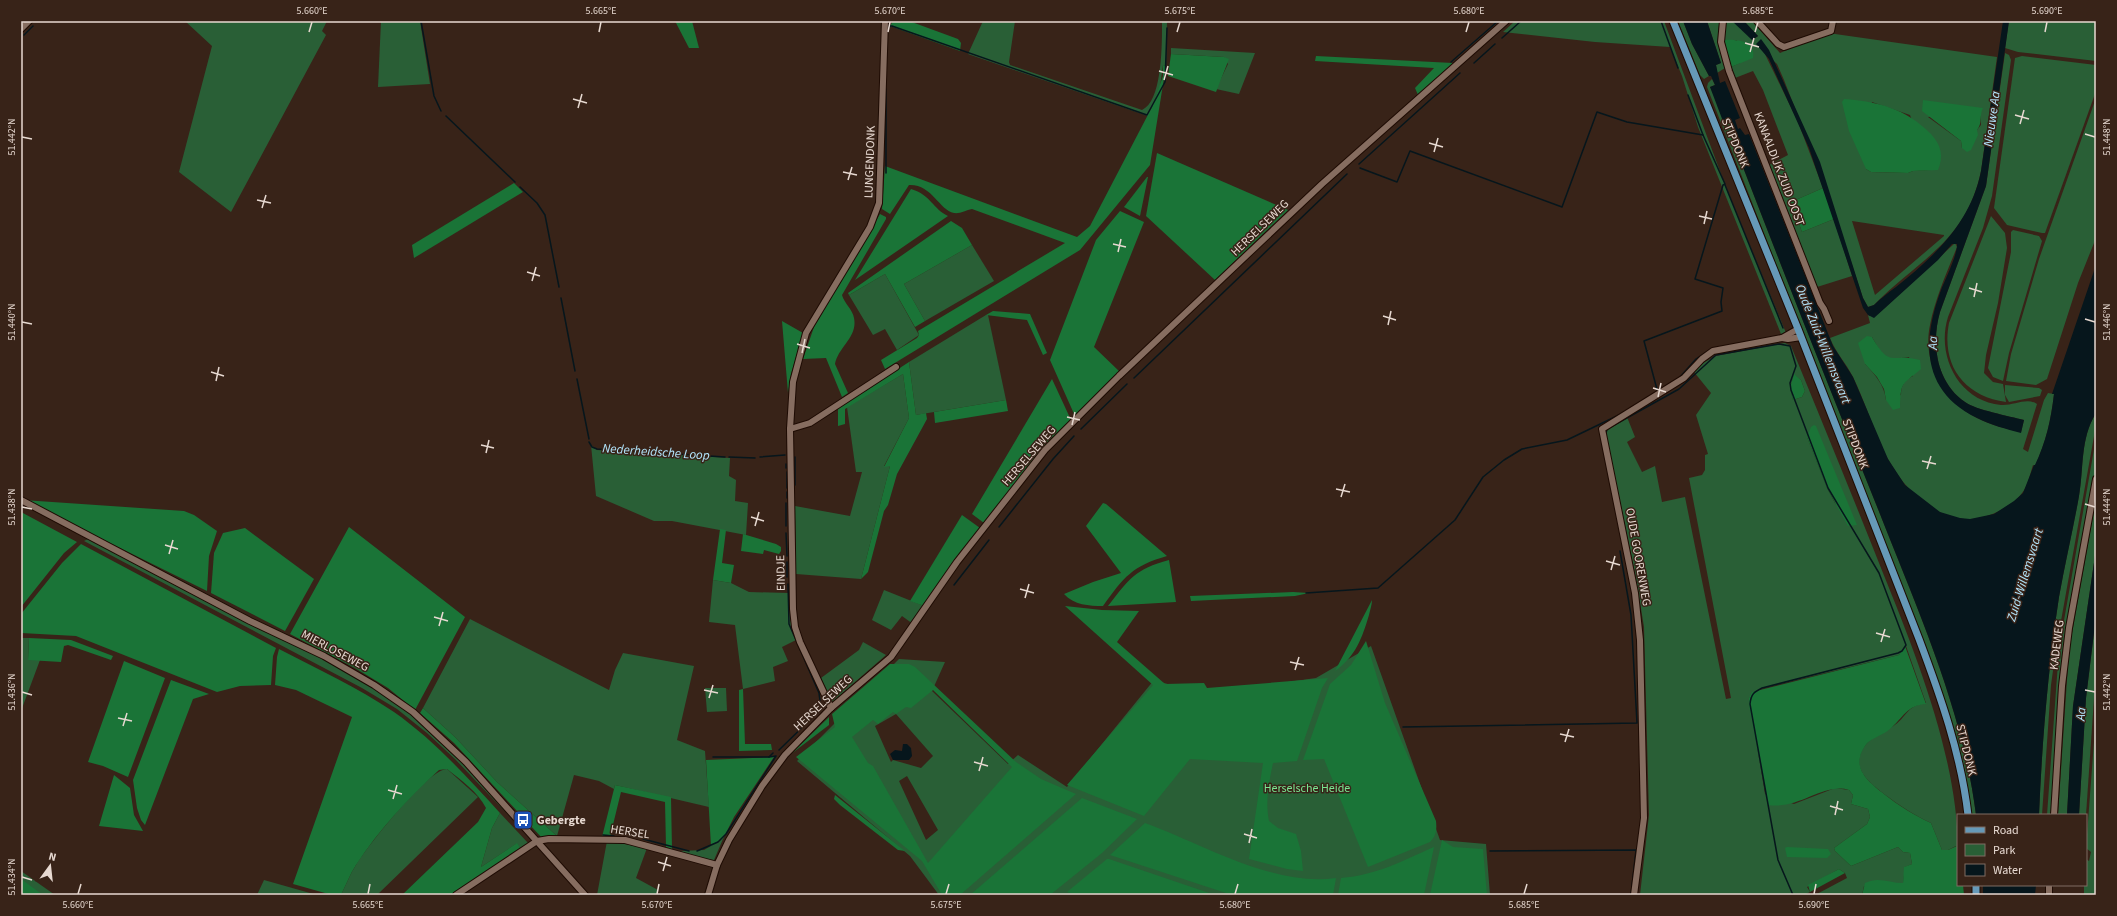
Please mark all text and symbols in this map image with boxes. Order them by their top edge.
text: 5.660°E [297,4,327,18]
text: 5.665°E [586,4,616,18]
text: 5.670°E [875,4,905,18]
text: 5.675°E [1165,4,1195,18]
text: 5.680°E [1454,4,1484,18]
text: 5.685°E [1743,4,1773,18]
text: 5.690°E [2032,4,2062,18]
water label: Nieuwe Aa [1979,90,2005,148]
street label: KANAALDIJK ZUID OOST [1749,109,1809,229]
street label: STIPDONK [1717,115,1753,171]
text: 51.442°N [5,118,19,156]
text: 51.448°N [2100,118,2114,156]
street label: LUNGENDONK [860,125,880,199]
street label: HERSELSEWEG [1227,196,1293,260]
water label: Oude Zuid-Willemsvaart [1791,282,1855,407]
text: 51.440°N [5,303,19,341]
text: 51.446°N [2100,303,2114,341]
water label: Aa [1924,336,1942,351]
street label: STIPDONK [1838,416,1872,472]
street label: HERSELSEWEG [998,422,1060,490]
water label: Nederheidsche Loop [602,439,710,465]
text: 51.438°N [5,488,19,526]
text: 51.444°N [2100,488,2114,526]
street label: OUDE GOORENWEG [1621,507,1655,607]
water label: Zuid-Willemsvaart [2002,526,2048,625]
street label: EINDJE [772,555,790,591]
street label: KADEWEG [2046,619,2068,671]
street label: MIERLOSEWEG [298,626,372,676]
street label: HERSELSEWEG [790,671,856,735]
text: 51.436°N [5,673,19,711]
text: 51.442°N [2100,673,2114,711]
water label: Aa [2071,707,2090,722]
street label: STIPDONK [1951,722,1981,778]
park label: Herselsche Heide [1264,780,1350,797]
bus stop icon: Gebergte [512,809,534,831]
place label: Gebergte [537,812,586,829]
legend [1957,814,2087,886]
street label: HERSEL [609,821,651,844]
text: Road [1993,822,2019,839]
text: Park [1993,842,2015,859]
north arrow [30,846,70,886]
text: N [47,849,58,865]
text: 51.434°N [5,858,19,896]
text: Water [1993,862,2023,879]
text: 5.660°E [63,898,93,912]
text: 5.665°E [353,898,383,912]
text: 5.670°E [642,898,672,912]
text: 5.675°E [931,898,961,912]
text: 5.680°E [1220,898,1250,912]
text: 5.685°E [1509,898,1539,912]
text: 5.690°E [1799,898,1829,912]

